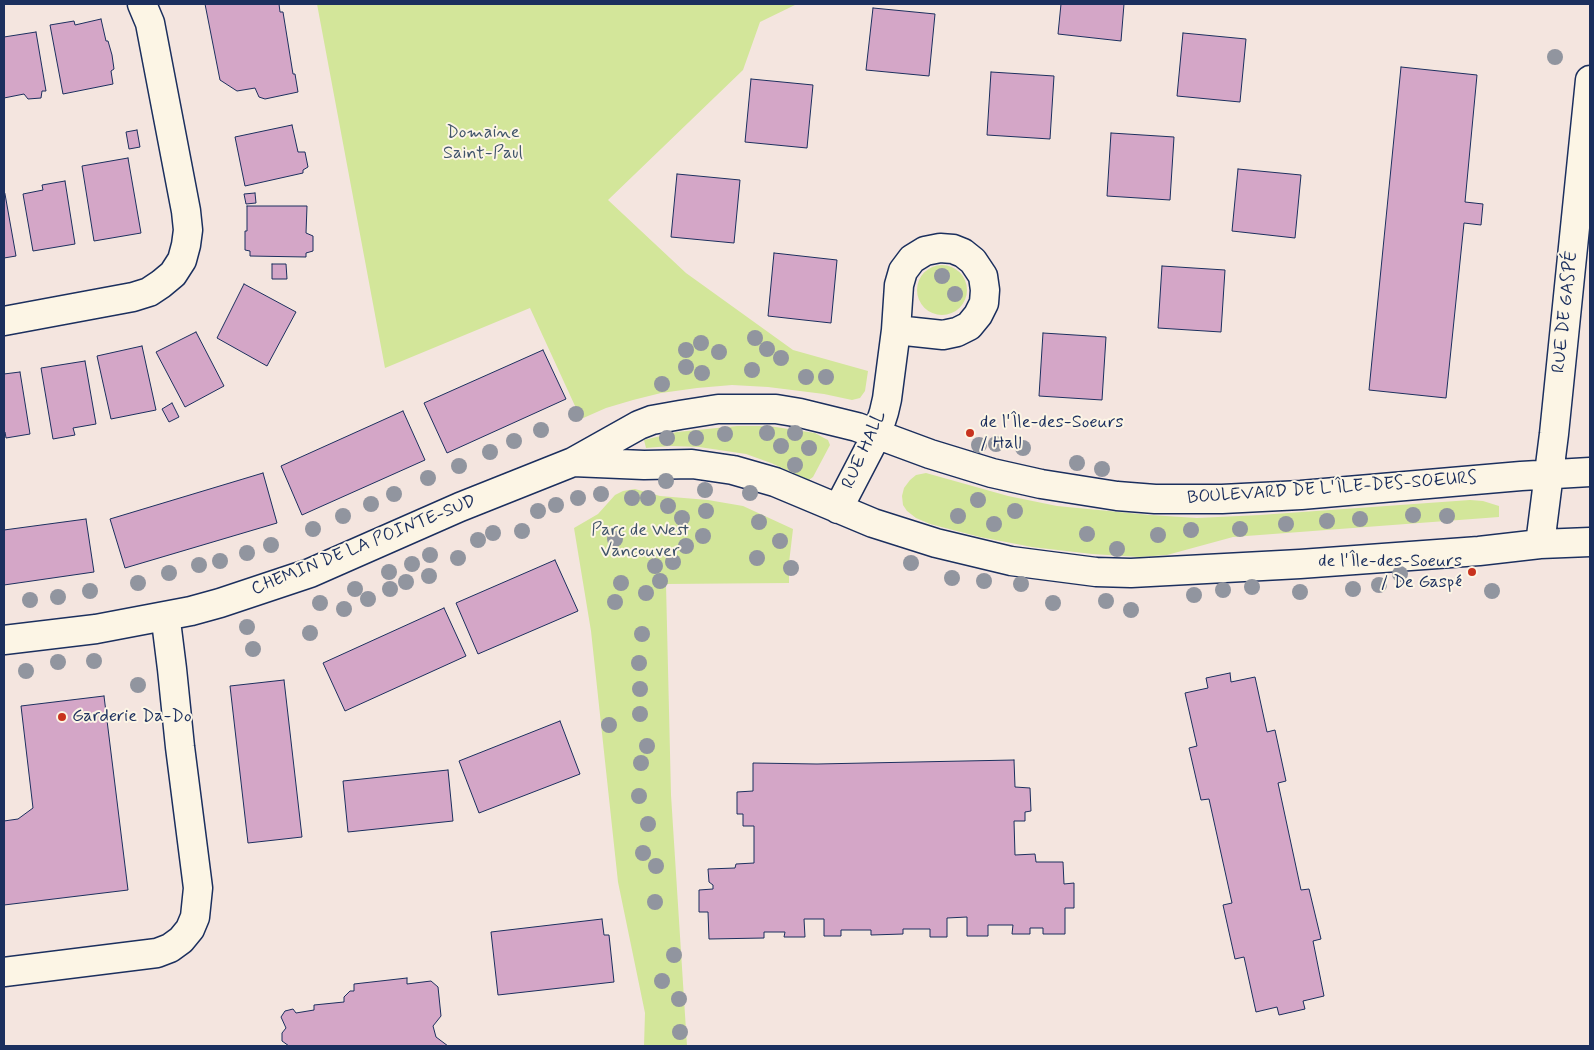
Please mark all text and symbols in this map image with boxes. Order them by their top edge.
park label: Domaine Saint-Paul [443,122,523,164]
street label: RUE DE GASPÉ [1549,250,1583,374]
street label: RUE HALL [838,407,892,493]
place label: de l'Île-des-Soeurs / Hall [980,412,1124,454]
marker: de l'Île-des-Soeurs / Hall [964,427,976,439]
street label: BOULEVARD DE L'ÎLE-DES-SOEURS [1186,468,1478,510]
street label: CHEMIN DE LA POINTE-SUD [249,491,479,601]
park label: Parc de West Vancouver [591,520,689,562]
place label: de l'Île-des-Soeurs / De Gaspé [1318,551,1462,594]
marker: de l'Île-des-Soeurs / De Gaspé [1466,566,1478,578]
place label: Garderie Da-Do [72,706,192,728]
marker: Garderie Da-Do [56,711,68,723]

